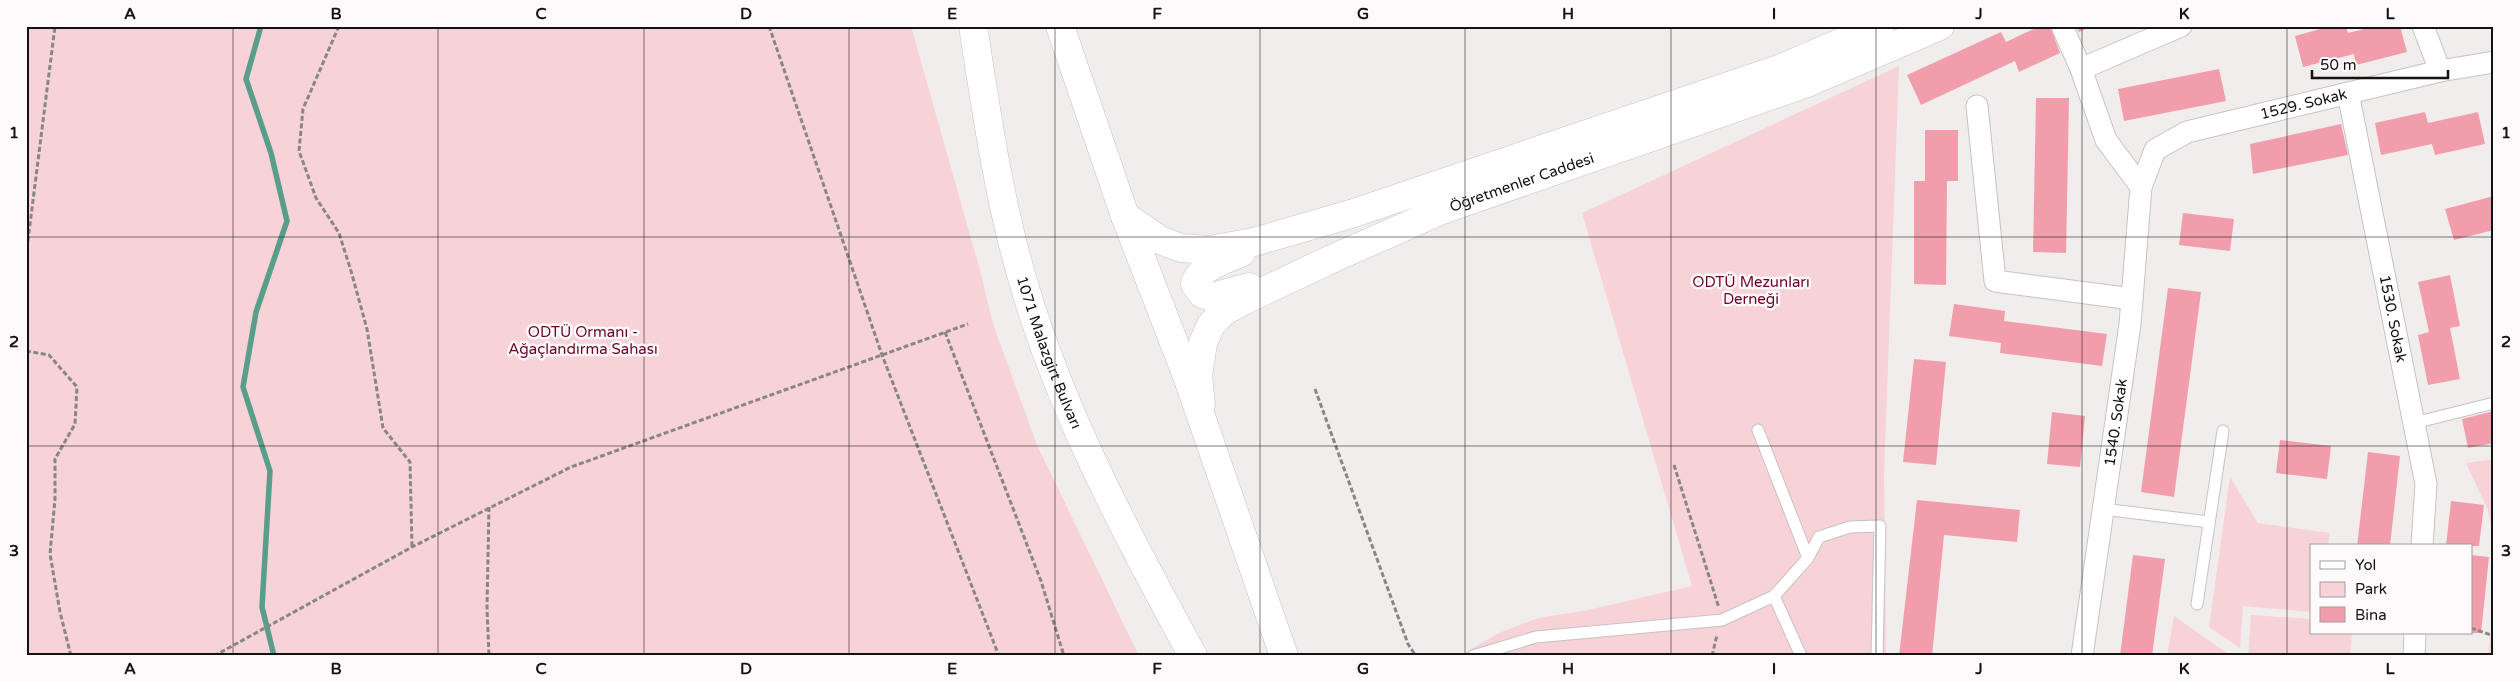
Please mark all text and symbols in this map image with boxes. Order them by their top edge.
text: A [124,4,136,24]
text: B [330,4,342,24]
text: C [535,4,547,24]
text: D [740,4,752,24]
text: E [947,4,957,24]
text: F [1152,4,1162,24]
text: G [1357,4,1369,24]
text: H [1562,4,1574,24]
text: I [1772,4,1776,24]
text: J [1974,4,1983,24]
text: K [2179,4,2190,24]
text: L [2385,4,2395,24]
scale bar [2312,48,2449,80]
text: 50 m [2320,56,2357,74]
street label: 1529. Sokak [2258,85,2349,123]
text: 1 [9,123,19,143]
text: 1 [2501,123,2511,143]
street label: Öğretmenler Caddesi [1447,149,1596,216]
park label: ODTÜ Mezunları Derneği [1692,273,1810,308]
street label: 1530. Sokak [2376,273,2410,364]
street label: 1071 Malazgirt Bulvarı [1013,274,1085,432]
park label: ODTÜ Ormanı - Ağaçlandırma Sahası [508,323,658,358]
text: 2 [9,332,19,352]
text: 2 [2501,332,2511,352]
street label: 1540. Sokak [2101,377,2131,468]
text: 3 [9,541,19,561]
text: 3 [2501,541,2511,561]
legend [2310,544,2472,634]
text: Yol [2355,556,2376,574]
text: Park [2355,580,2387,598]
text: Bina [2355,606,2387,624]
text: A [124,659,136,679]
text: B [330,659,342,679]
text: C [535,659,547,679]
text: D [740,659,752,679]
text: E [947,659,957,679]
text: F [1152,659,1162,679]
text: G [1357,659,1369,679]
text: H [1562,659,1574,679]
text: I [1772,659,1776,679]
text: J [1974,659,1983,679]
text: K [2179,659,2190,679]
text: L [2385,659,2395,679]

